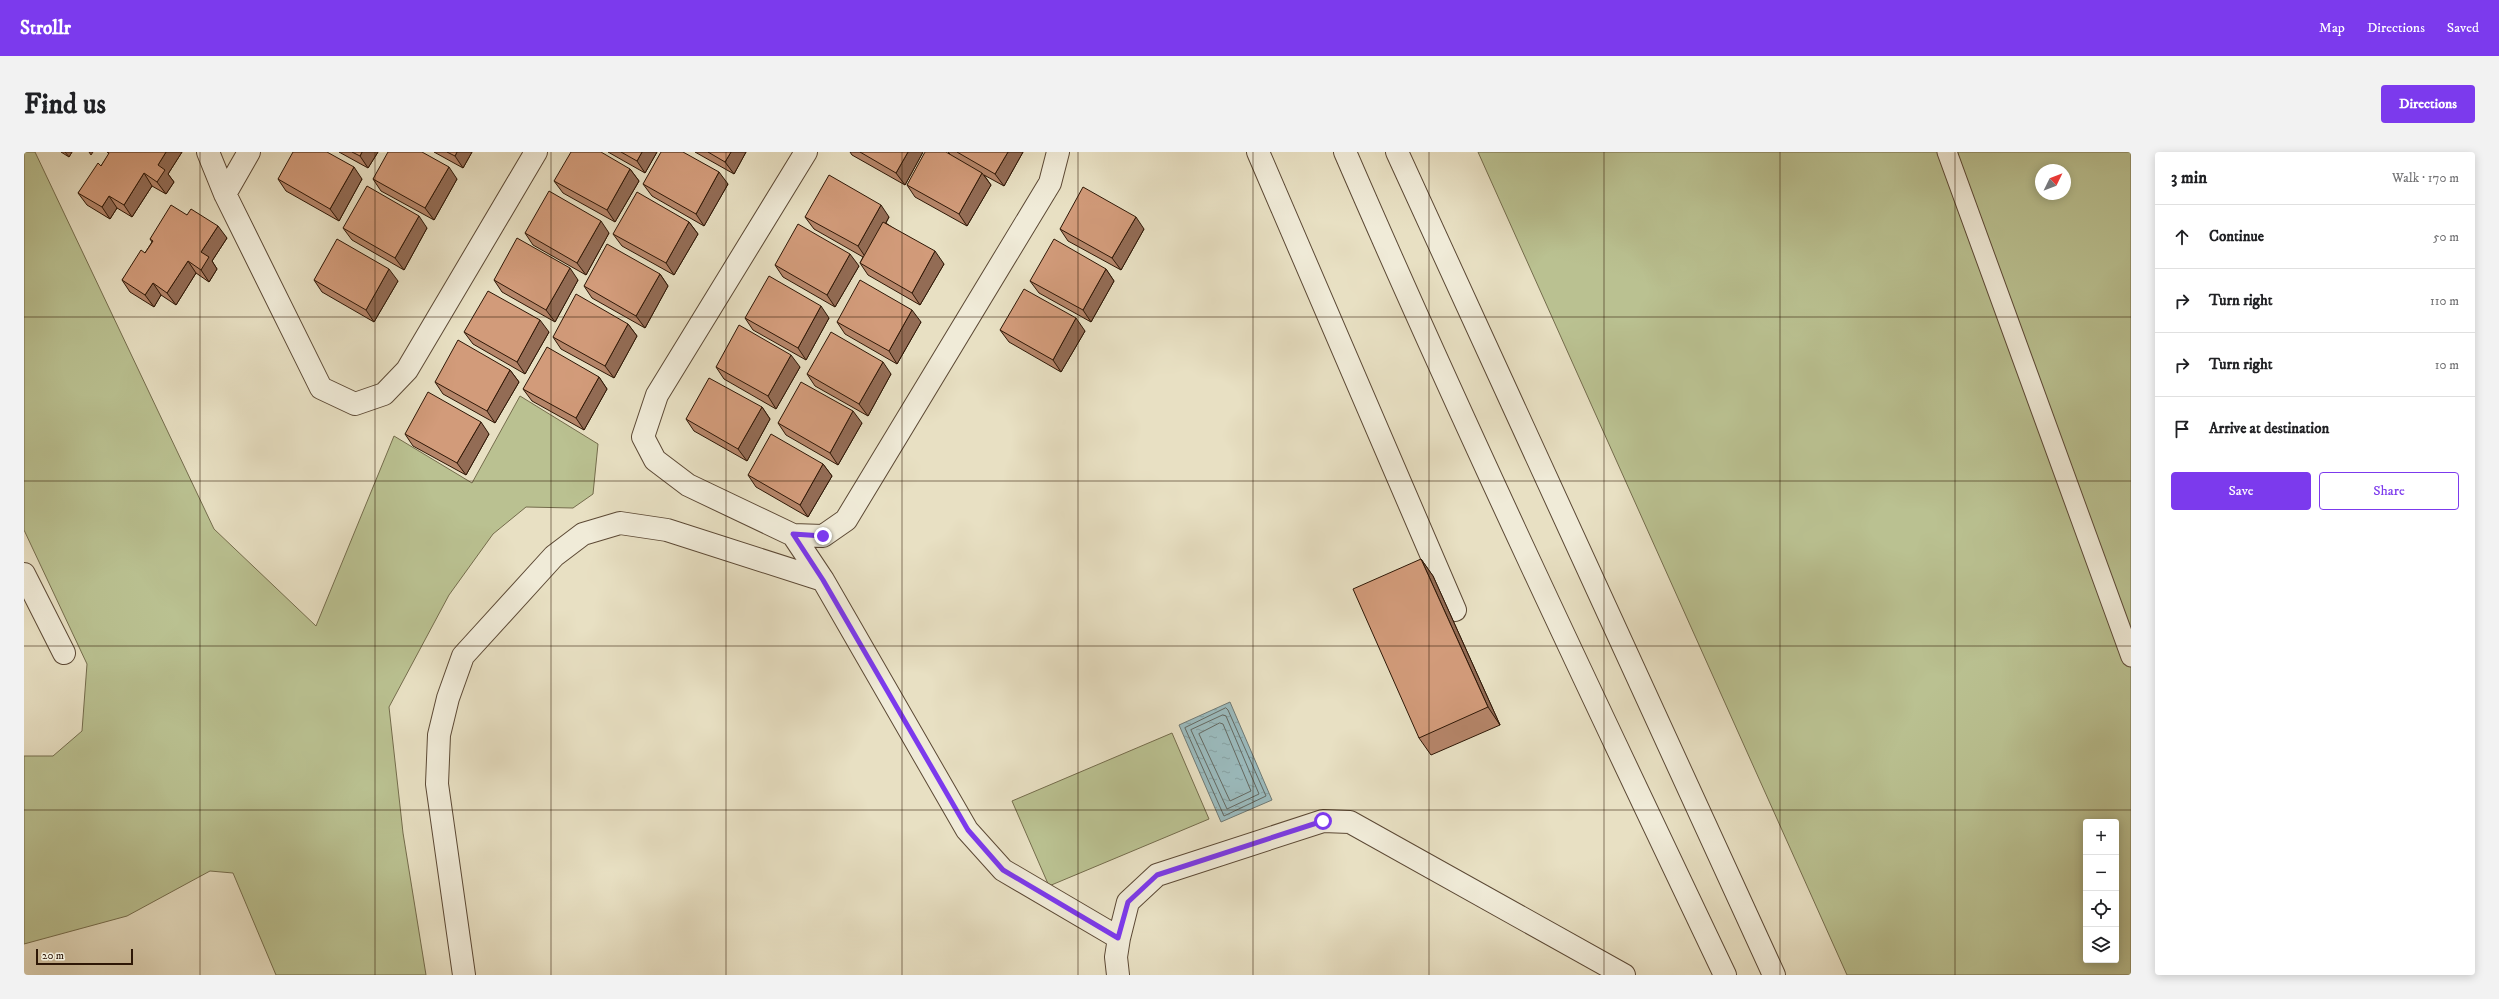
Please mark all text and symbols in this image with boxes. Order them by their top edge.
text: Strollr [20,17,71,40]
text: Map [2319,19,2345,37]
text: Directions [2367,19,2425,37]
text: Saved [2447,19,2479,37]
button: Directions [2381,85,2475,123]
text: Find us [24,87,106,122]
north arrow [2035,164,2071,200]
text: 3 min [2171,167,2207,189]
text: Walk · 170 m [2392,170,2459,186]
icon: ahead [2171,226,2193,248]
text: Continue [2209,227,2264,246]
text: 50 m [2433,229,2459,245]
icon: right [2171,290,2193,312]
text: Turn right [2209,291,2272,310]
text: 110 m [2430,293,2459,309]
icon: right [2171,354,2193,376]
text: Turn right [2209,355,2272,374]
text: 10 m [2435,357,2459,373]
icon: arrive [2171,418,2193,440]
text: Arrive at destination [2209,419,2329,438]
button: Save [2171,472,2311,510]
button: Share [2319,472,2459,510]
route end [814,527,832,545]
route start [1314,812,1332,830]
map controls [2083,819,2119,963]
button: + [2083,819,2119,855]
button: − [2083,855,2119,891]
button: locate [2083,891,2119,927]
button: layers [2083,927,2119,963]
scale bar [36,947,133,966]
text: 20 m [42,949,64,963]

